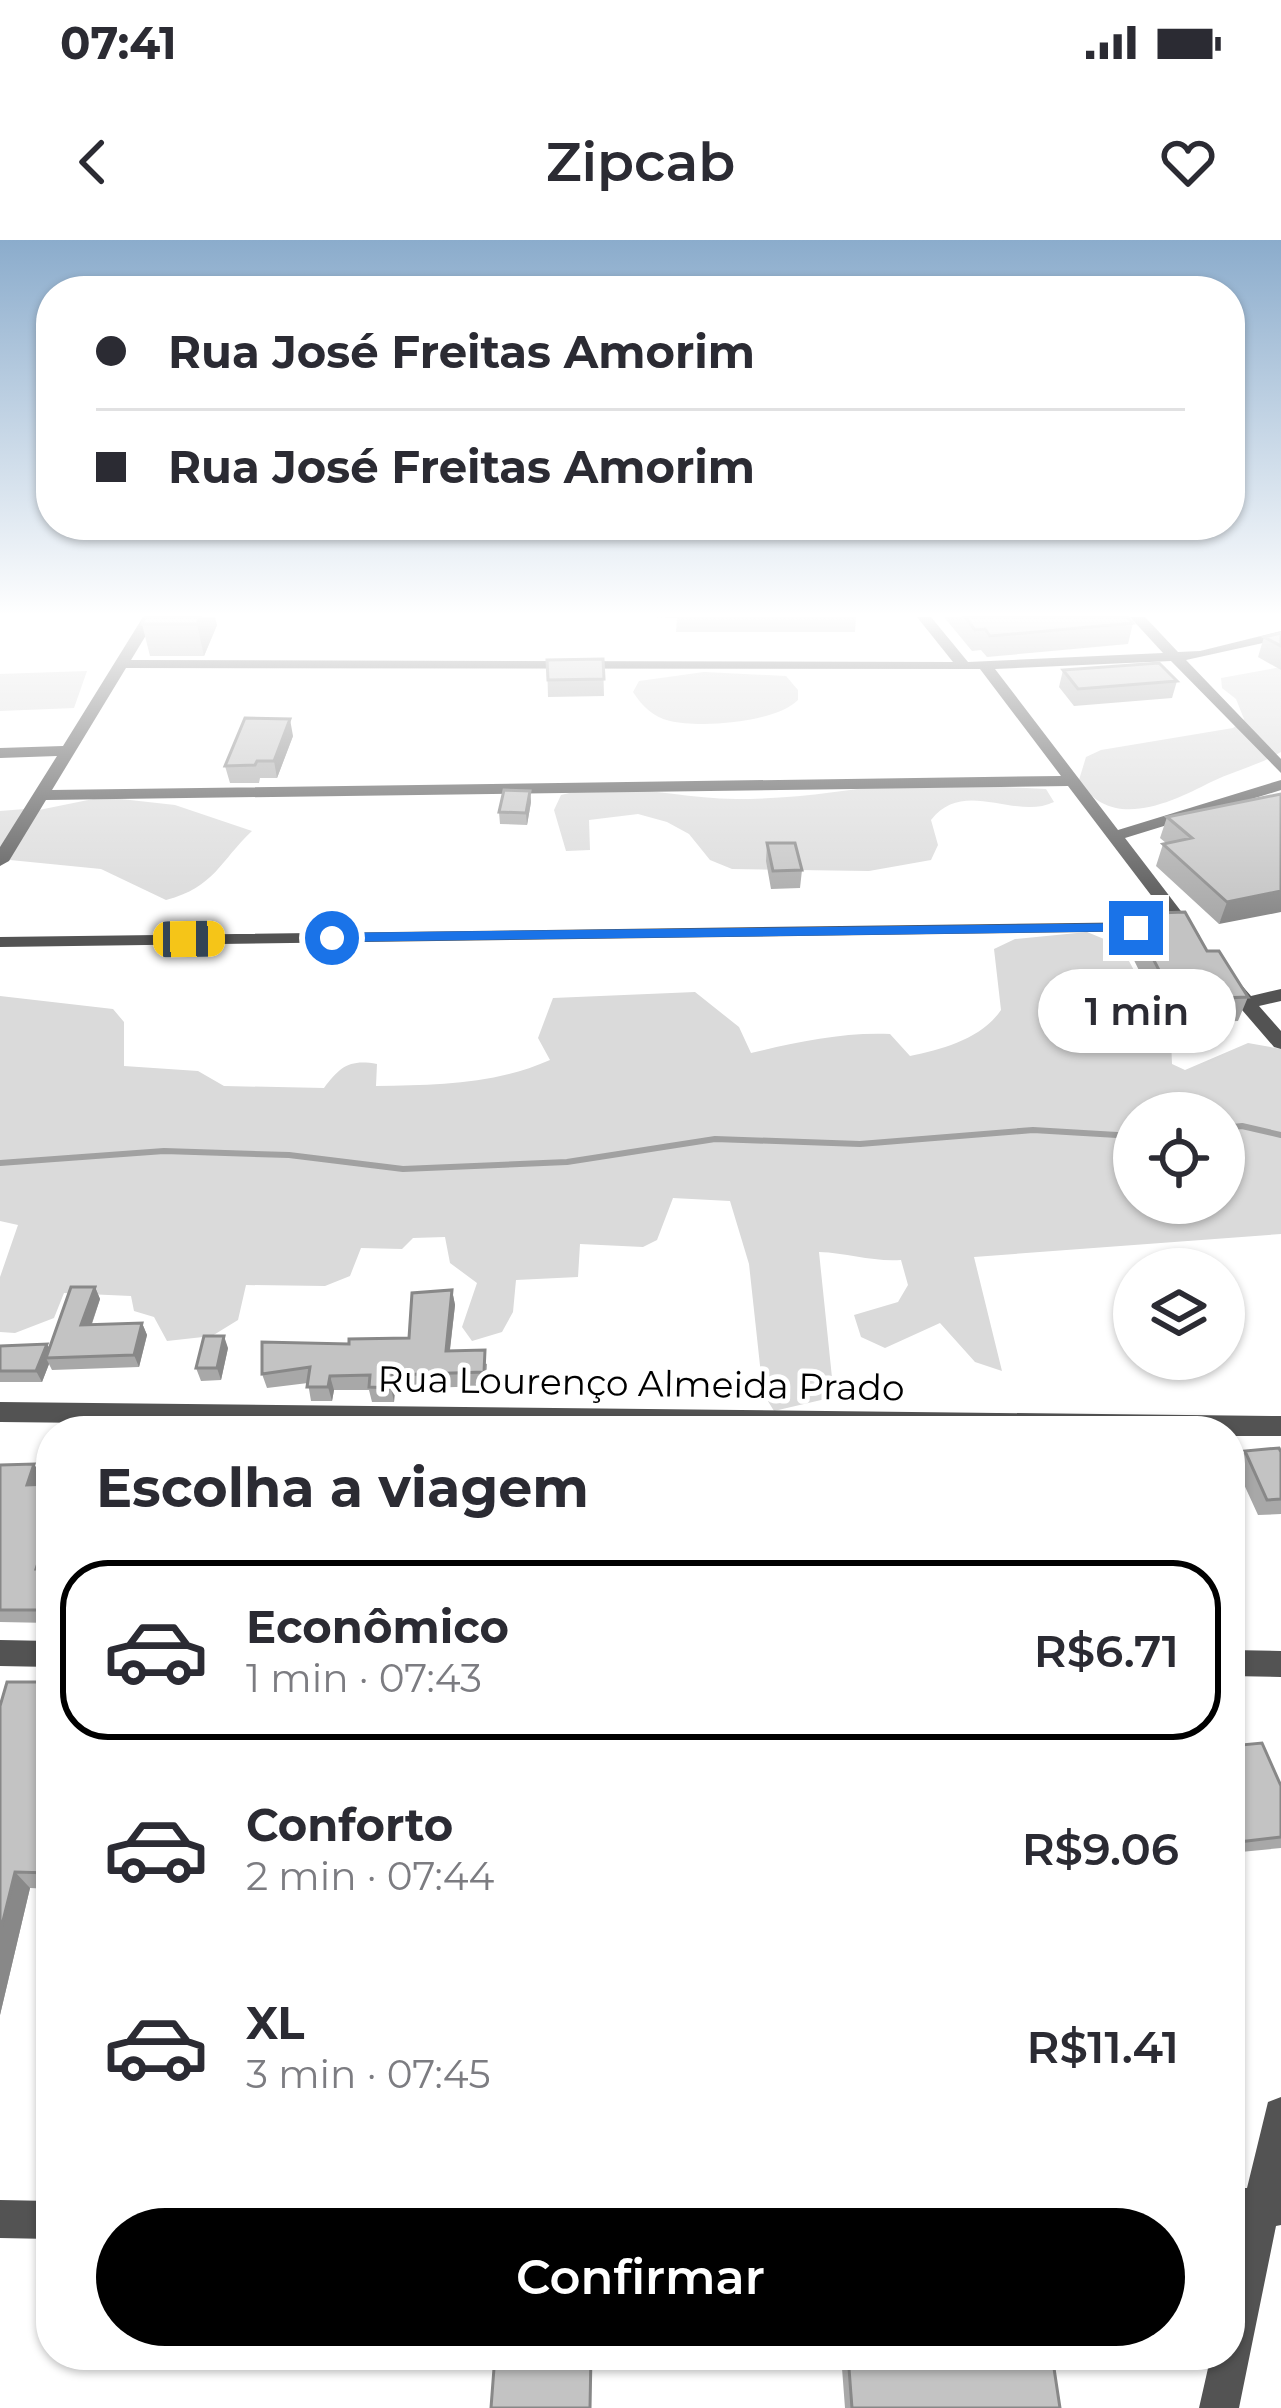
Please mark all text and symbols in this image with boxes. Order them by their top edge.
text: 07:41 [60,15,177,70]
icon: back [60,129,126,195]
text: Zipcab [546,129,735,195]
icon: heart [1155,129,1221,195]
text: Rua José Freitas Amorim [168,324,755,379]
text: Rua José Freitas Amorim [168,439,755,494]
route end [1109,901,1163,955]
route start [305,911,359,965]
car [153,920,225,958]
callout: 1 min [1037,970,1235,1054]
text: 1 min [1085,987,1189,1035]
map controls [1113,1092,1245,1380]
button: locate [1113,1092,1245,1224]
button: layers [1113,1248,1245,1380]
street label: Rua Lourenço Almeida Prado [377,1356,905,1410]
text: Escolha a viagem [96,1455,589,1521]
icon: car [102,1596,210,1704]
text: Econômico [246,1599,509,1654]
text: R$6.71 [1034,1623,1179,1678]
text: 1 min · 07:43 [246,1654,482,1702]
icon: car [102,1794,210,1902]
text: Conforto [246,1797,453,1852]
text: R$9.06 [1022,1821,1179,1876]
text: 2 min · 07:44 [246,1852,494,1900]
icon: car [102,1992,210,2100]
text: XL [246,1995,304,2050]
text: R$11.41 [1027,2019,1179,2074]
text: 3 min · 07:45 [246,2050,490,2098]
button: Confirmar [96,2208,1185,2346]

